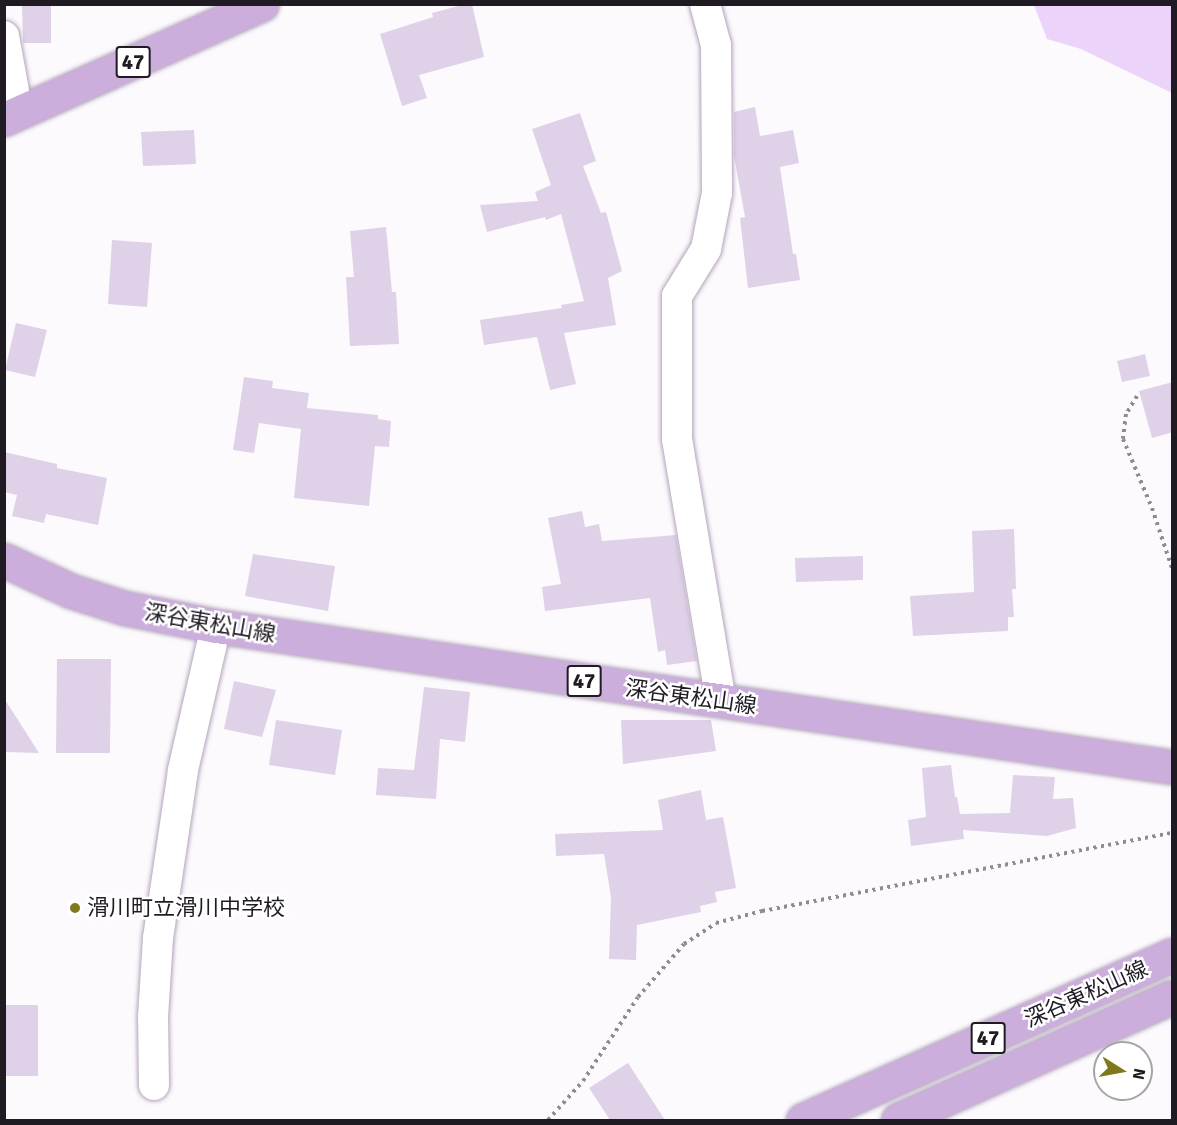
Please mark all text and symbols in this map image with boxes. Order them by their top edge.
road number: 47 [115,44,151,80]
street label: 深谷東松山線 [143,599,277,647]
road number: 47 [566,663,602,699]
street label: 深谷東松山線 [624,675,758,719]
place label: 滑川町立滑川中学校 [87,895,285,921]
marker: 滑川町立滑川中学校 [68,901,82,915]
street label: 深谷東松山線 [1020,955,1152,1033]
road number: 47 [970,1020,1006,1056]
north arrow [1093,1041,1153,1101]
text: N [1128,1067,1150,1081]

